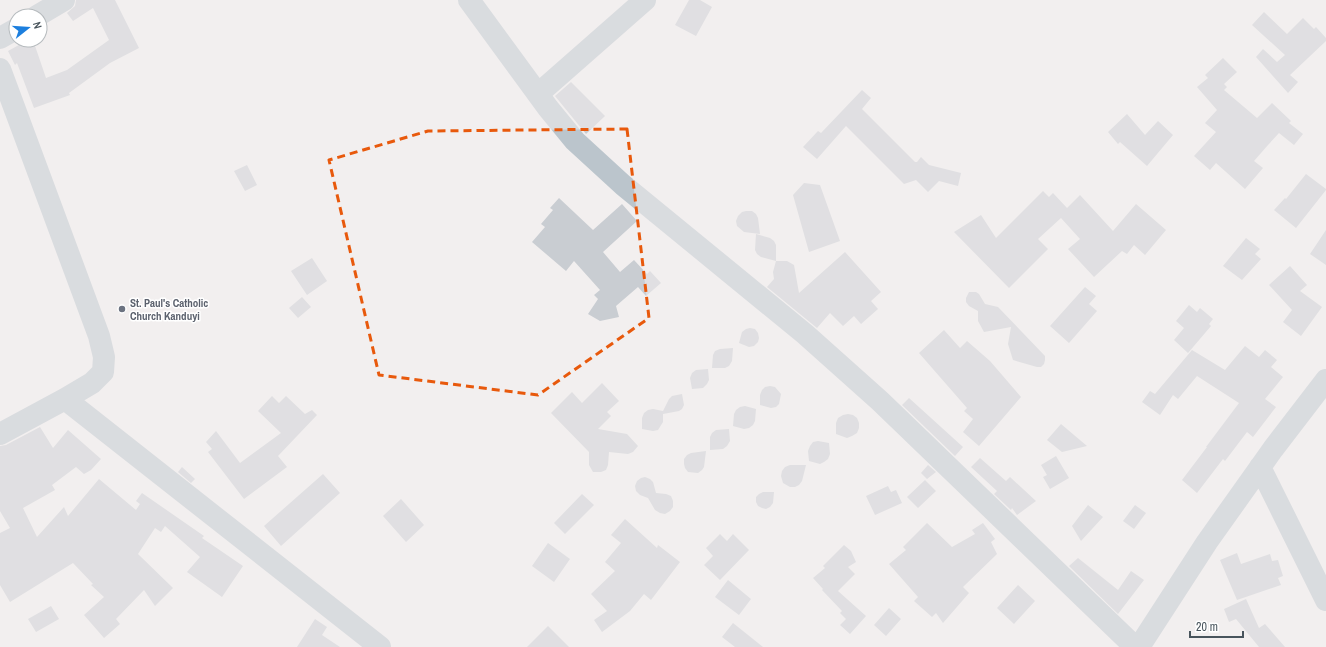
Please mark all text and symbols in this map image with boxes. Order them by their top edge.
north arrow [8,8,48,48]
text: N [30,20,45,30]
place label: St. Paul's Catholic Church Kanduyi [130,296,208,323]
marker: St. Paul's Catholic Church Kanduyi [117,304,127,314]
scale bar [1190,613,1243,639]
text: 20 m [1196,619,1218,635]

